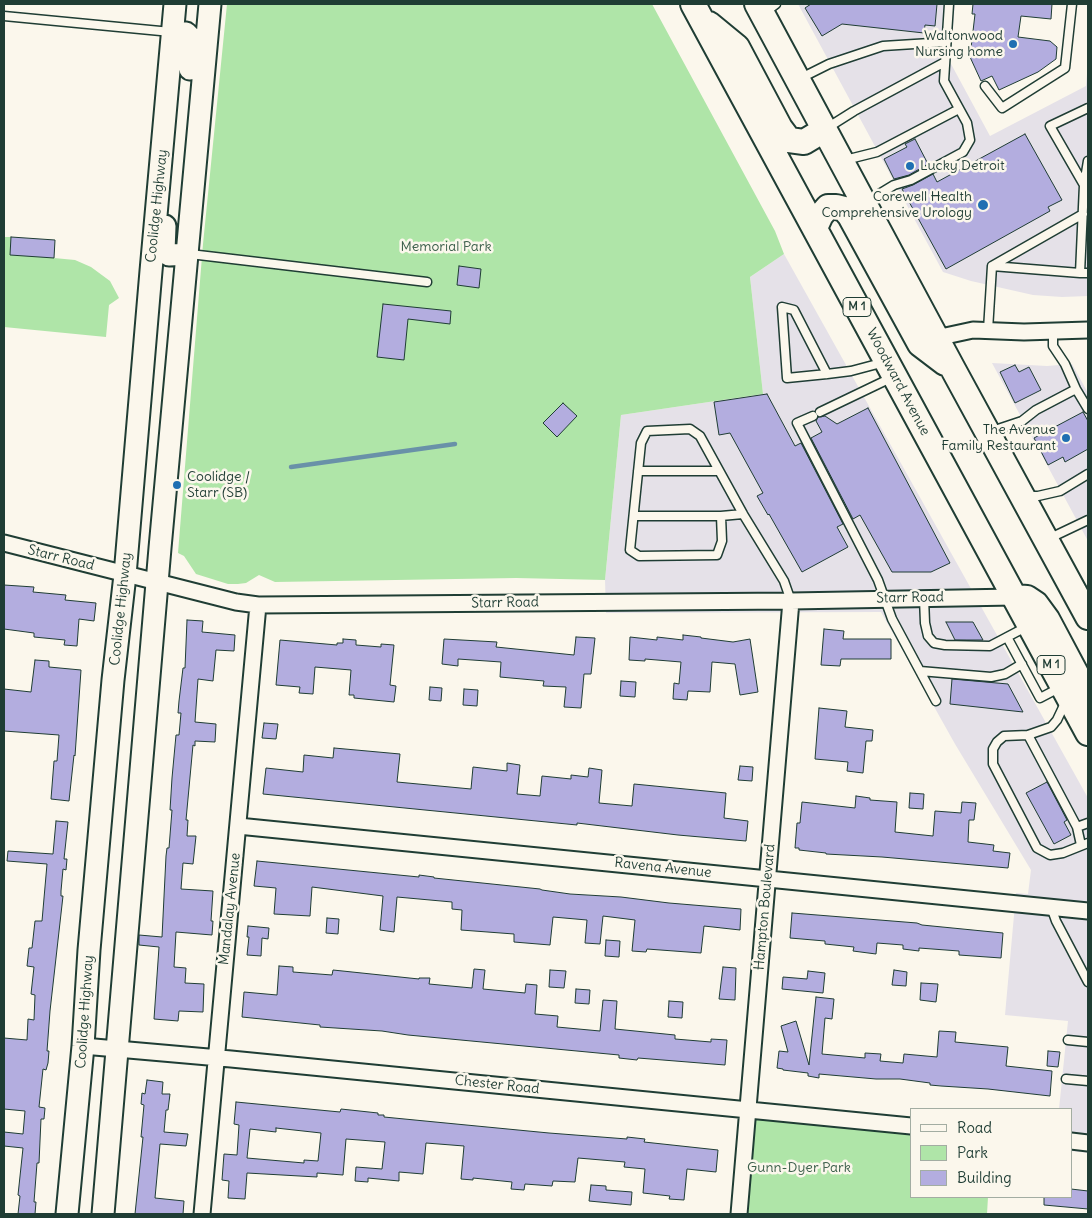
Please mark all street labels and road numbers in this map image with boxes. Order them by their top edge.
street label: Coolidge Highway [143,149,171,263]
road number: M 1 [843,298,871,316]
street label: Woodward Avenue [863,325,933,439]
street label: Starr Road [26,542,96,574]
street label: Coolidge Highway [107,552,135,666]
street label: Starr Road [876,589,944,607]
street label: Starr Road [471,594,539,612]
road number: M 1 [1037,656,1065,674]
street label: Hampton Boulevard [751,843,779,971]
street label: Mandalay Avenue [216,852,244,966]
street label: Ravena Avenue [614,855,712,881]
street label: Coolidge Highway [73,955,97,1069]
street label: Chester Road [454,1072,540,1098]

